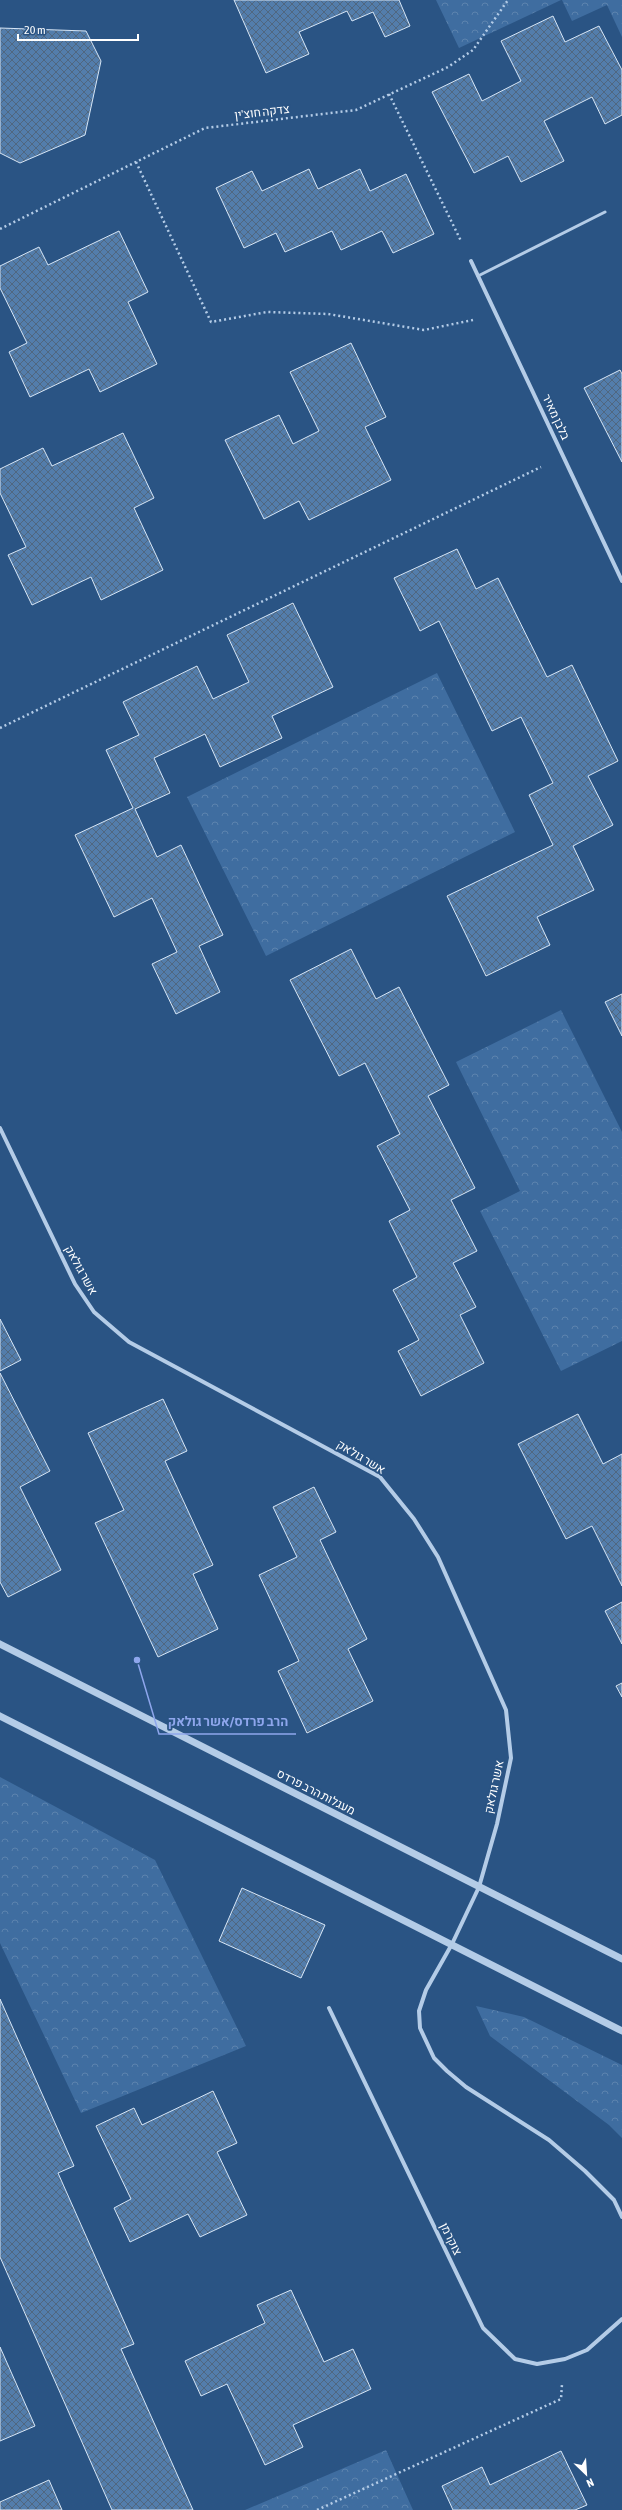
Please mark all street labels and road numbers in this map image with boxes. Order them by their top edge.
street label: צדקה חוצ'ין [234,102,291,122]
street label: בלבן מאיר [539,392,573,443]
street label: אשר גולאק [62,1243,100,1297]
street label: אשר גולאק [334,1437,388,1477]
street label: אשר גולאק [482,1759,507,1815]
street label: מעגלות הרב פרדס [274,1766,358,1818]
street label: צוקרמן [437,2220,465,2258]

